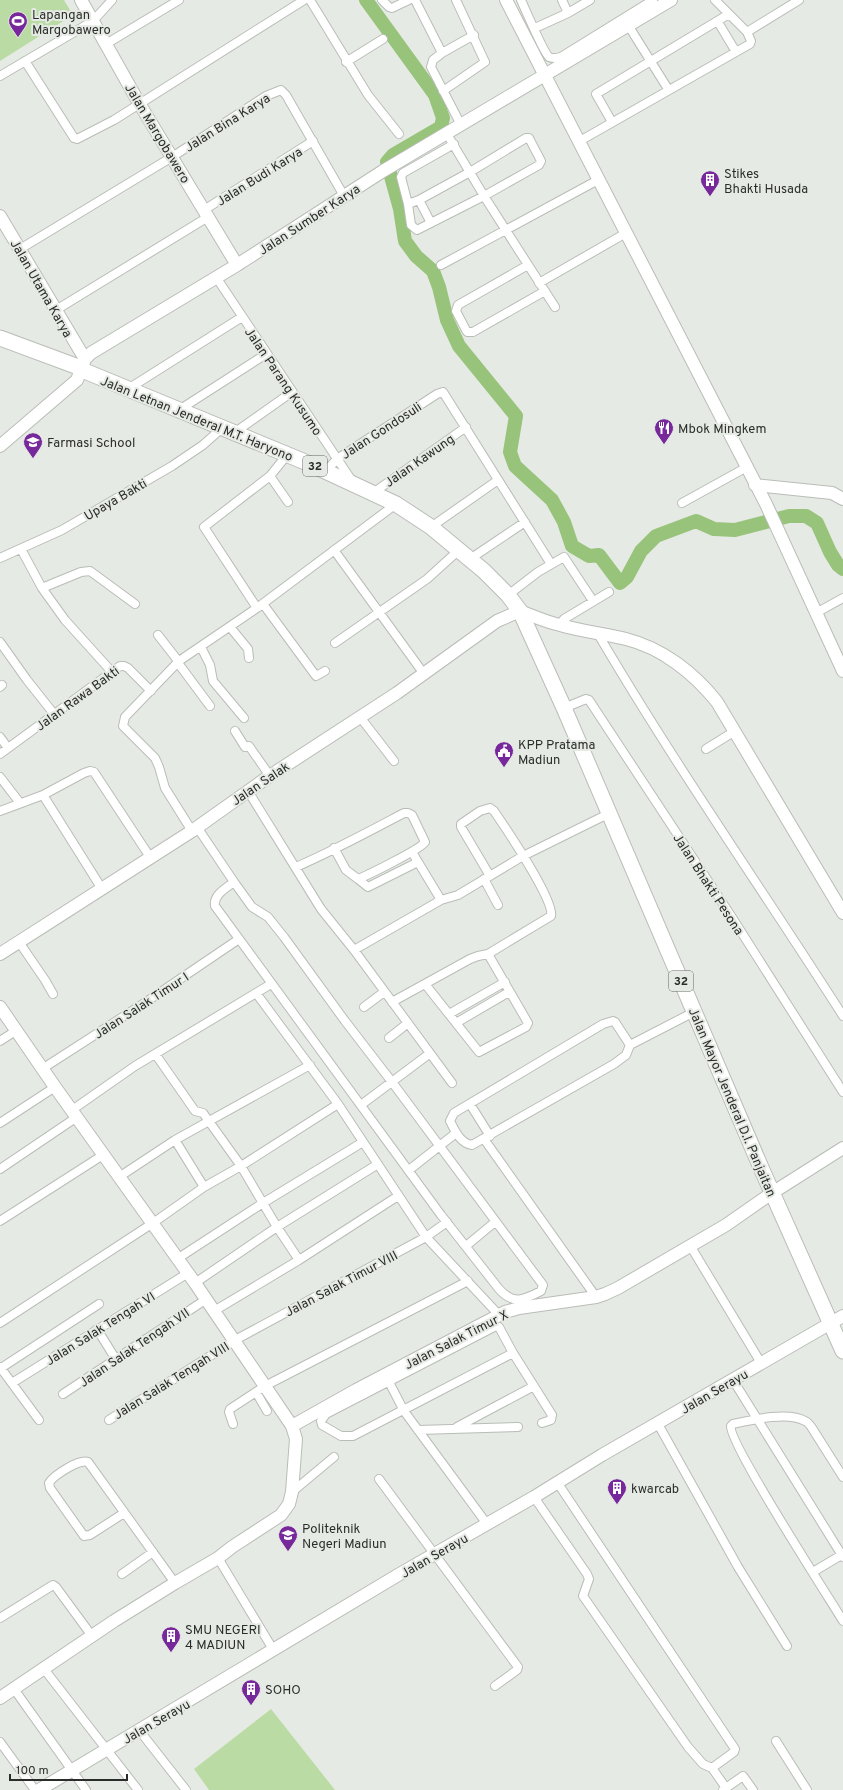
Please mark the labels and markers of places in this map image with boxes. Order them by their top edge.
place label: Lapangan Margobawero [32,8,111,39]
sports icon: Lapangan Margobawero [7,10,29,38]
place label: Stikes Bhakti Husada [724,167,808,198]
building icon: Stikes Bhakti Husada [699,169,721,197]
restaurant icon: Mbok Mingkem [653,417,675,445]
place label: Mbok Mingkem [678,422,766,438]
school or university icon: Farmasi School [22,431,44,459]
place label: Farmasi School [47,436,135,452]
place label: KPP Pratama Madiun [518,738,595,769]
public building icon: KPP Pratama Madiun [493,740,515,768]
building icon: kwarcab [606,1477,628,1505]
place label: kwarcab [631,1482,679,1498]
place label: Politeknik Negeri Madiun [302,1522,387,1553]
school or university icon: Politeknik Negeri Madiun [277,1524,299,1552]
place label: SMU NEGERI 4 MADIUN [185,1623,261,1654]
building icon: SMU NEGERI 4 MADIUN [160,1625,182,1653]
building icon: SOHO [240,1678,262,1706]
place label: SOHO [265,1683,301,1699]

